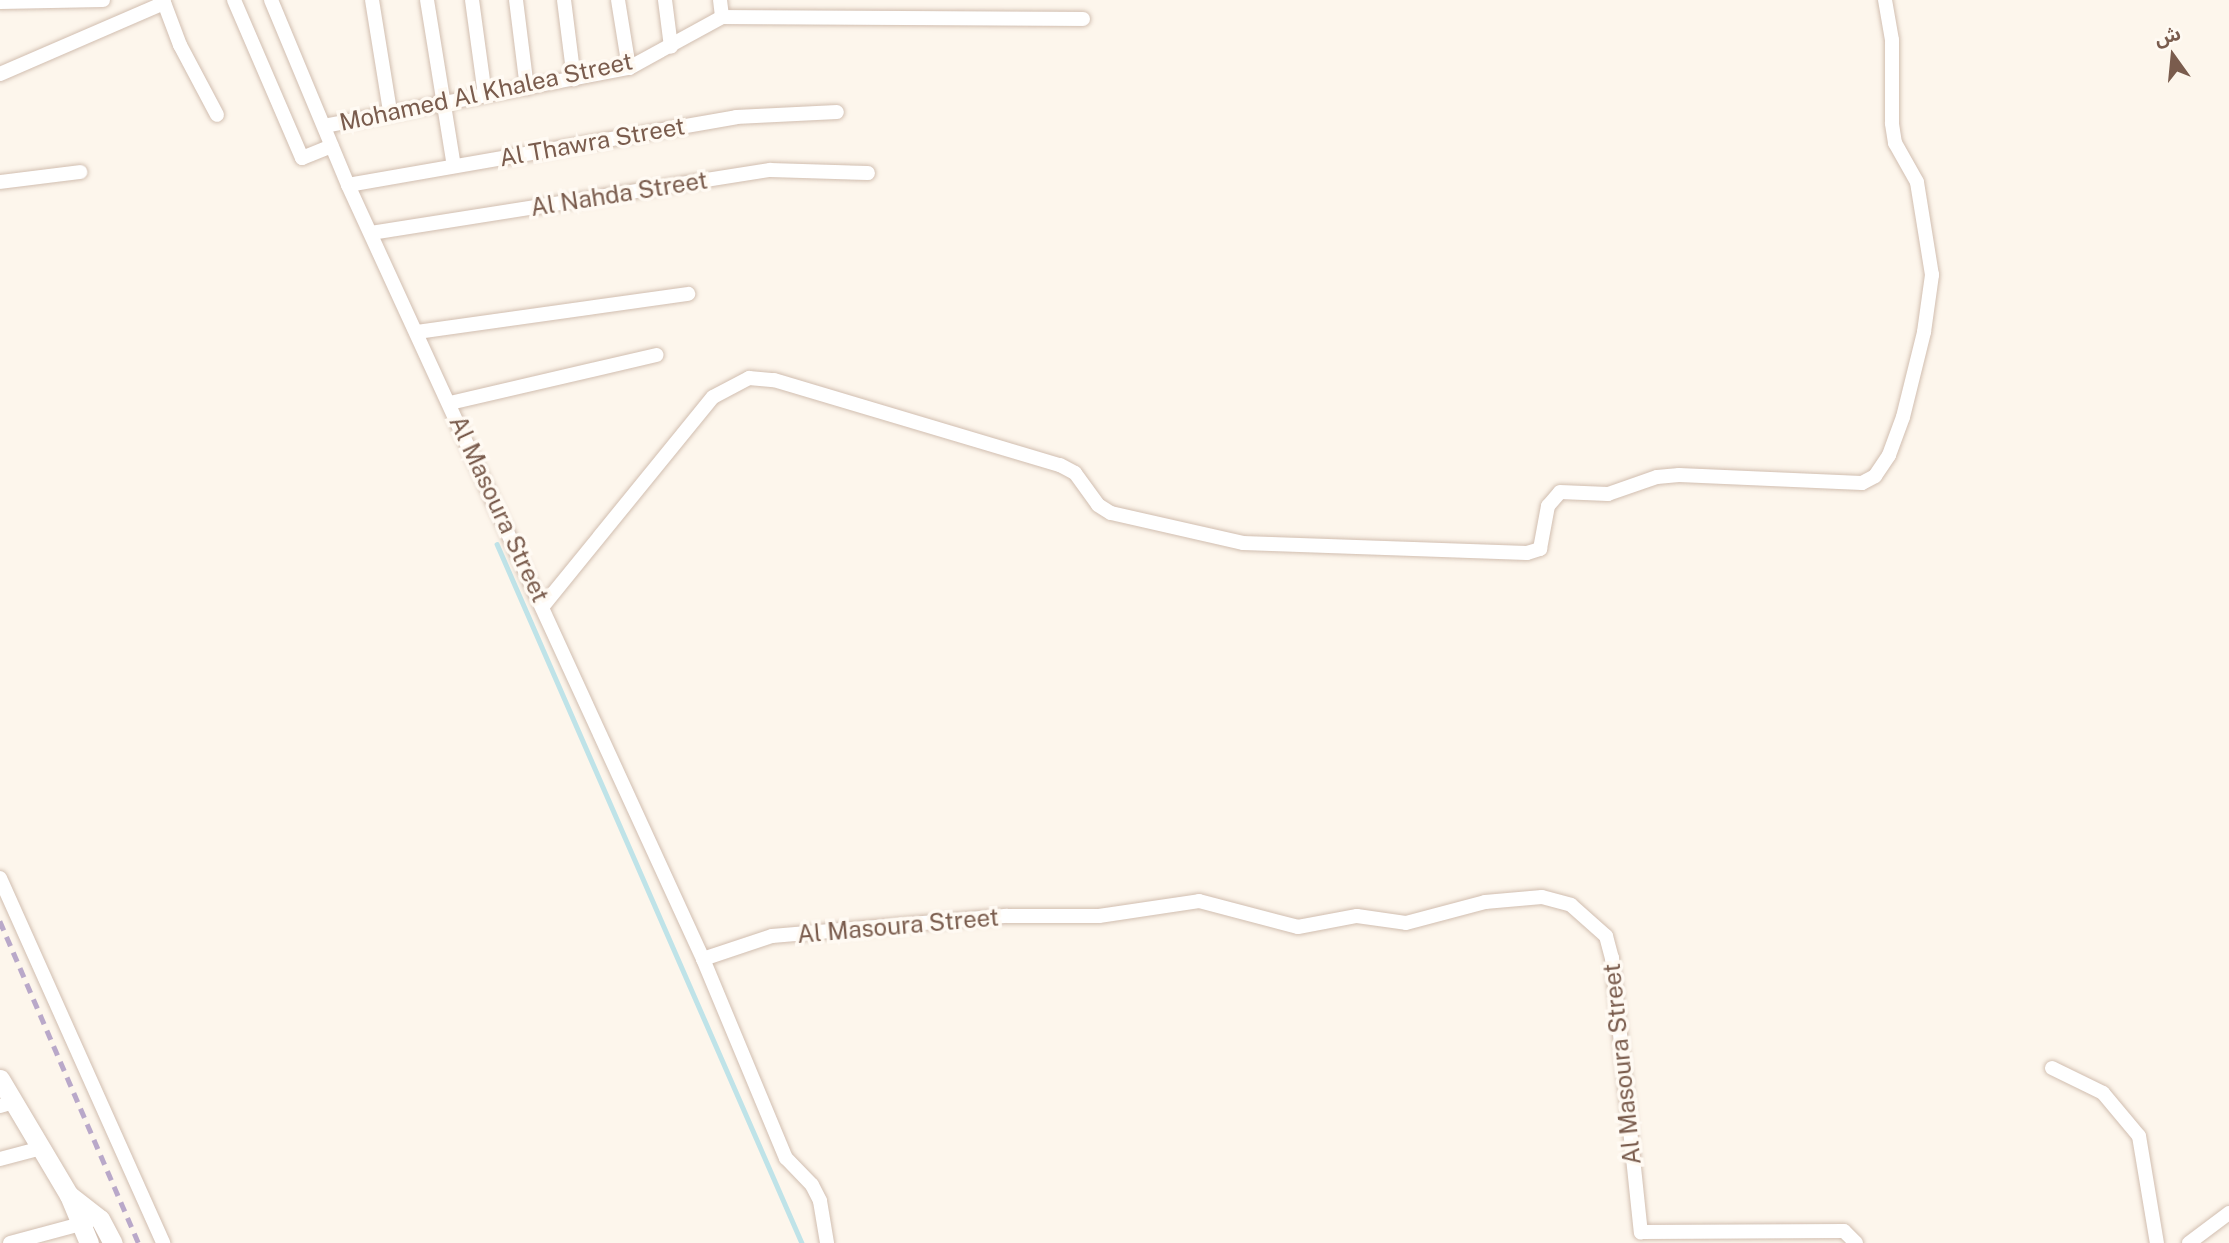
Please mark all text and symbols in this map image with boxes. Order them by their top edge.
north arrow [2138,21,2208,91]
text: ش [2152,22,2183,50]
street label: Mohamed Al Khalea Street [337,47,635,137]
street label: Al Thawra Street [497,112,687,172]
street label: Al Nahda Street [528,166,710,222]
street label: Al Masoura Street [443,411,555,607]
street label: Al Masoura Street [796,903,1000,949]
street label: Al Masoura Street [1597,962,1647,1166]

